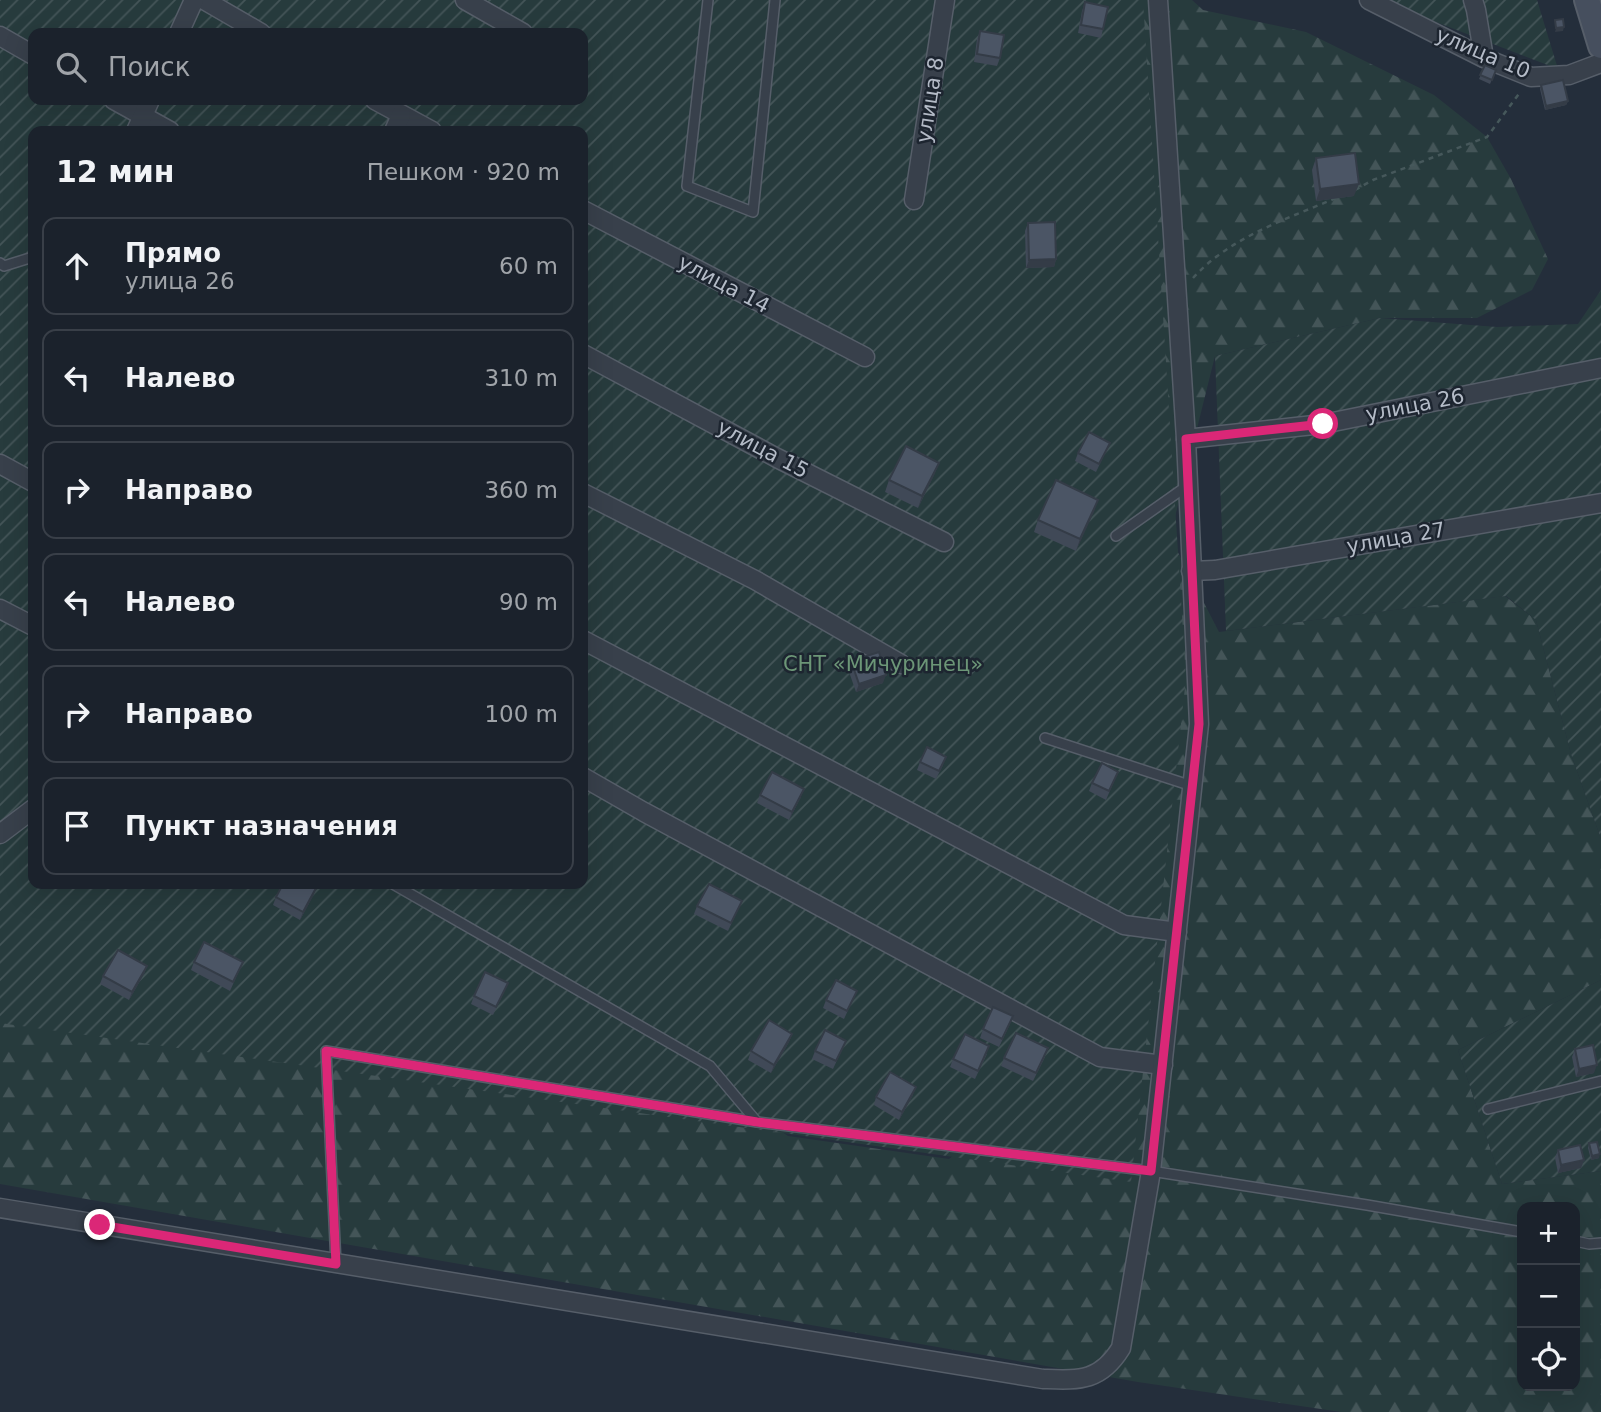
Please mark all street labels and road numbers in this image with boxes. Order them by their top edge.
street label: улица 10 [1432,22,1534,84]
street label: улица 8 [911,55,949,145]
street label: улица 14 [674,250,774,318]
street label: улица 26 [1364,384,1466,426]
street label: улица 15 [713,415,813,483]
street label: улица 27 [1345,517,1447,559]

